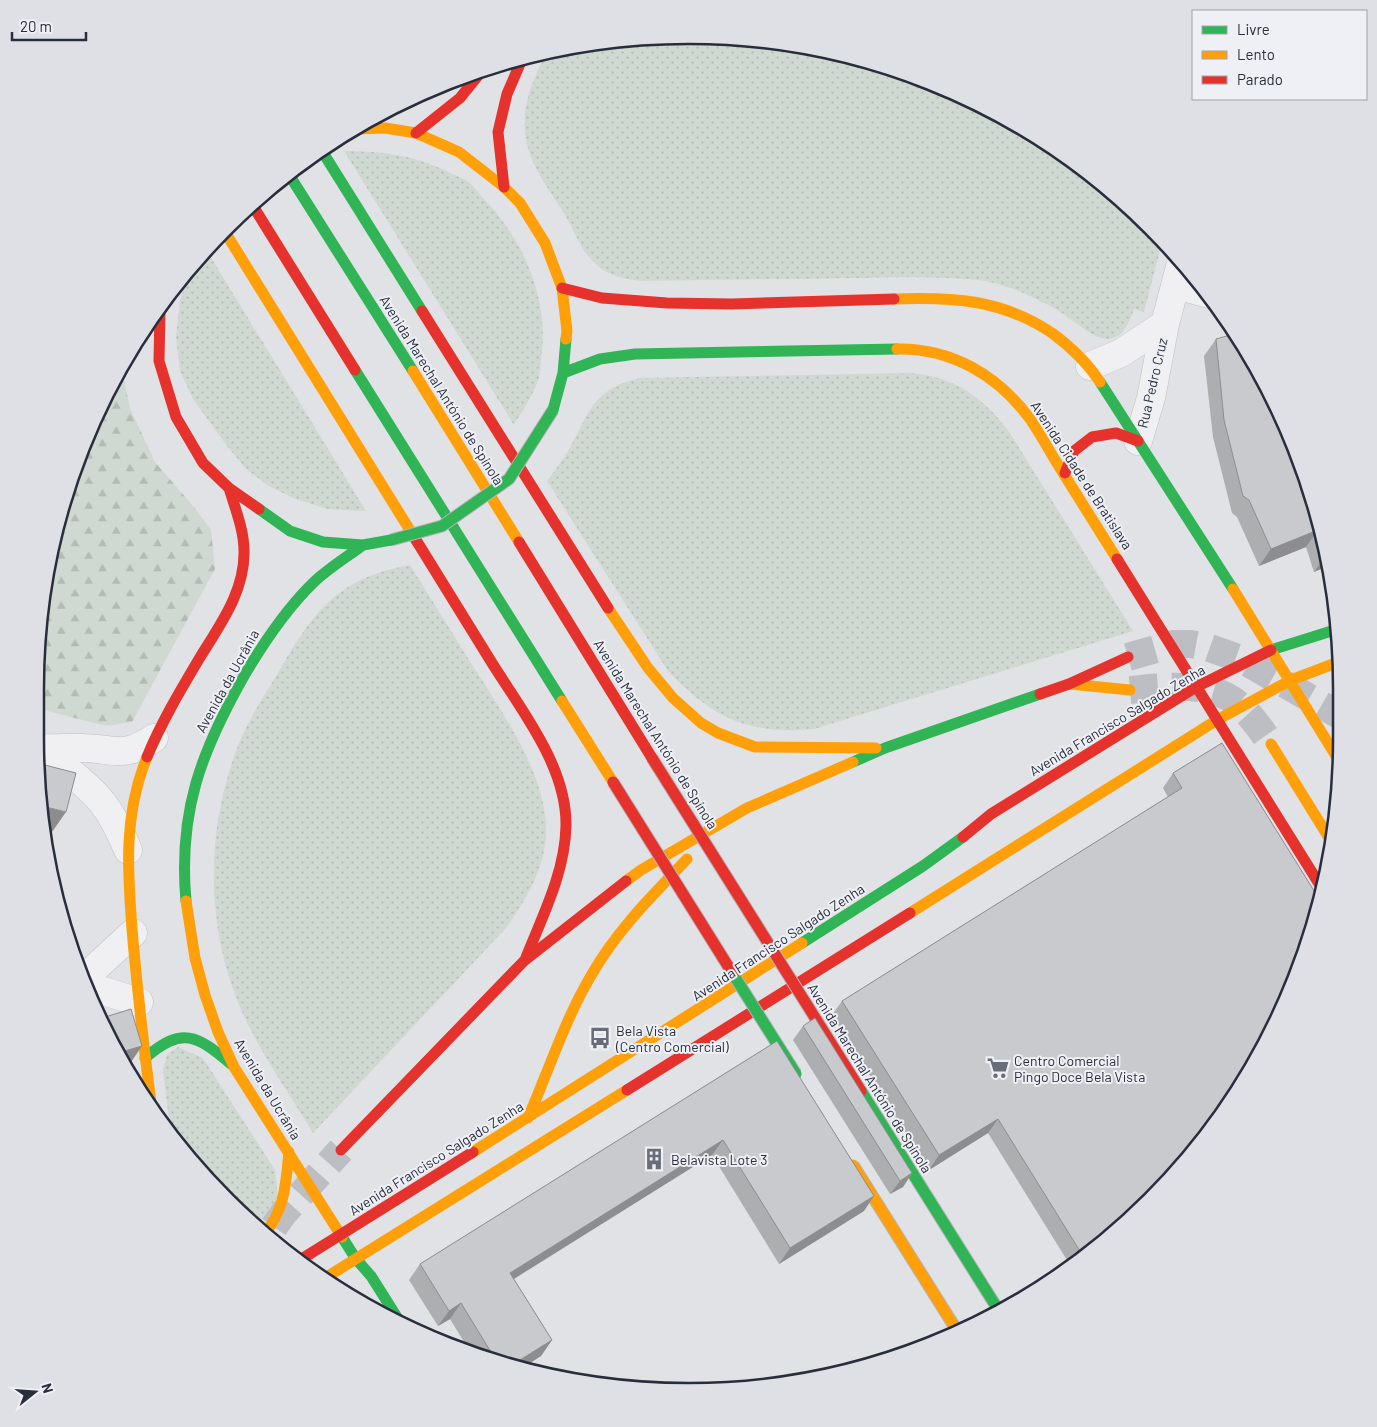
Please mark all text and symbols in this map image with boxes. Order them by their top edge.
scale bar [12,10,86,42]
legend [1192,10,1367,100]
text: 20 m [20,17,52,35]
text: Livre [1237,20,1270,38]
text: Lento [1237,45,1275,63]
text: Parado [1237,70,1283,88]
street label: Avenida Marechal António de Spínola [376,292,508,488]
street label: Rua Pedro Cruz [1133,336,1171,430]
street label: Avenida Cidade de Bratislava [1028,398,1136,552]
street label: Avenida da Ucrânia [192,627,262,735]
street label: Avenida Marechal António de Spínola [590,636,722,832]
street label: Avenida Francisco Salgado Zenha [1026,661,1208,779]
street label: Avenida Francisco Salgado Zenha [689,880,867,1004]
street label: Avenida Marechal António de Spínola [804,980,936,1176]
place label: Bela Vista (Centro Comercial) [615,1022,729,1055]
bus stop icon: Bela Vista (Centro Comercial) [587,1025,613,1051]
street label: Avenida da Ucrânia [231,1035,305,1143]
place label: Centro Comercial Pingo Doce Bela Vista [1014,1052,1145,1085]
supermarket icon: Centro Comercial Pingo Doce Bela Vista [985,1055,1011,1081]
street label: Avenida Francisco Salgado Zenha [346,1097,526,1219]
building icon: Belavista Lote 3 [641,1146,667,1172]
place label: Belavista Lote 3 [671,1151,767,1168]
north arrow [10,1367,60,1417]
text: N [38,1381,57,1395]

